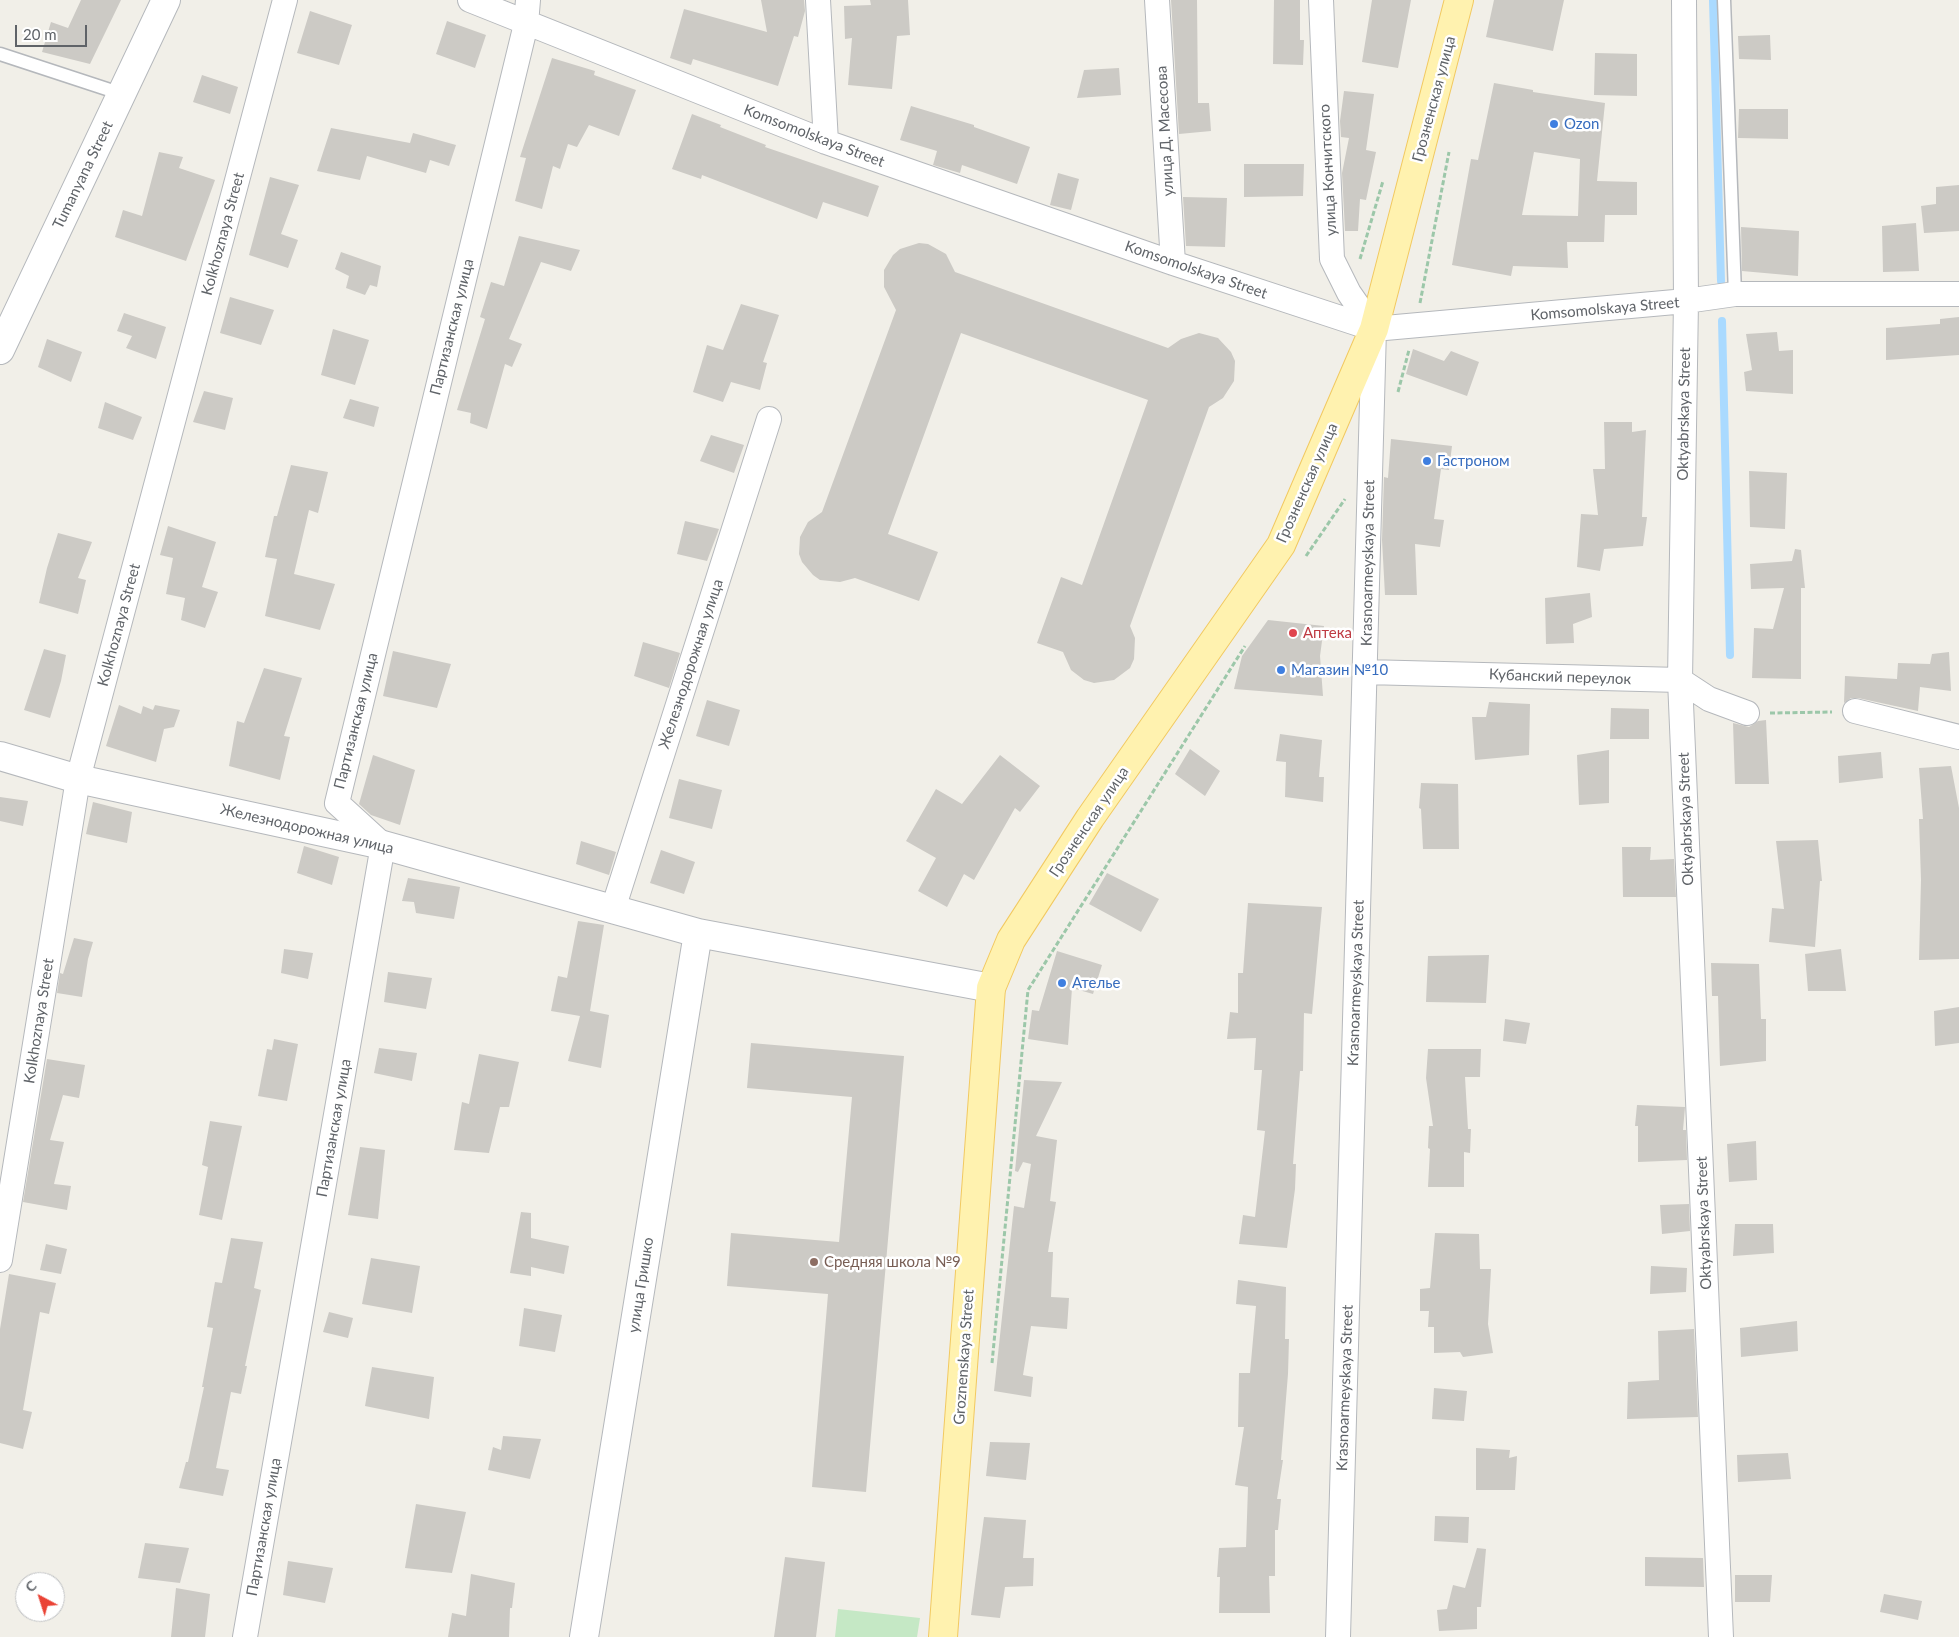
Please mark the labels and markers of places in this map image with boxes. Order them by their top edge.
place label: Ozon [1564,115,1599,133]
marker: Ozon [1548,118,1560,130]
place label: Гастроном [1437,452,1509,470]
marker: Гастроном [1421,455,1433,467]
place label: Аптека [1303,624,1352,642]
marker: Аптека [1287,627,1299,639]
place label: Магазин №10 [1291,661,1388,679]
marker: Магазин №10 [1275,664,1287,676]
place label: Ателье [1072,974,1120,992]
marker: Ателье [1056,977,1068,989]
place label: Средняя школа №9 [824,1253,961,1271]
marker: Средняя школа №9 [808,1256,820,1268]

